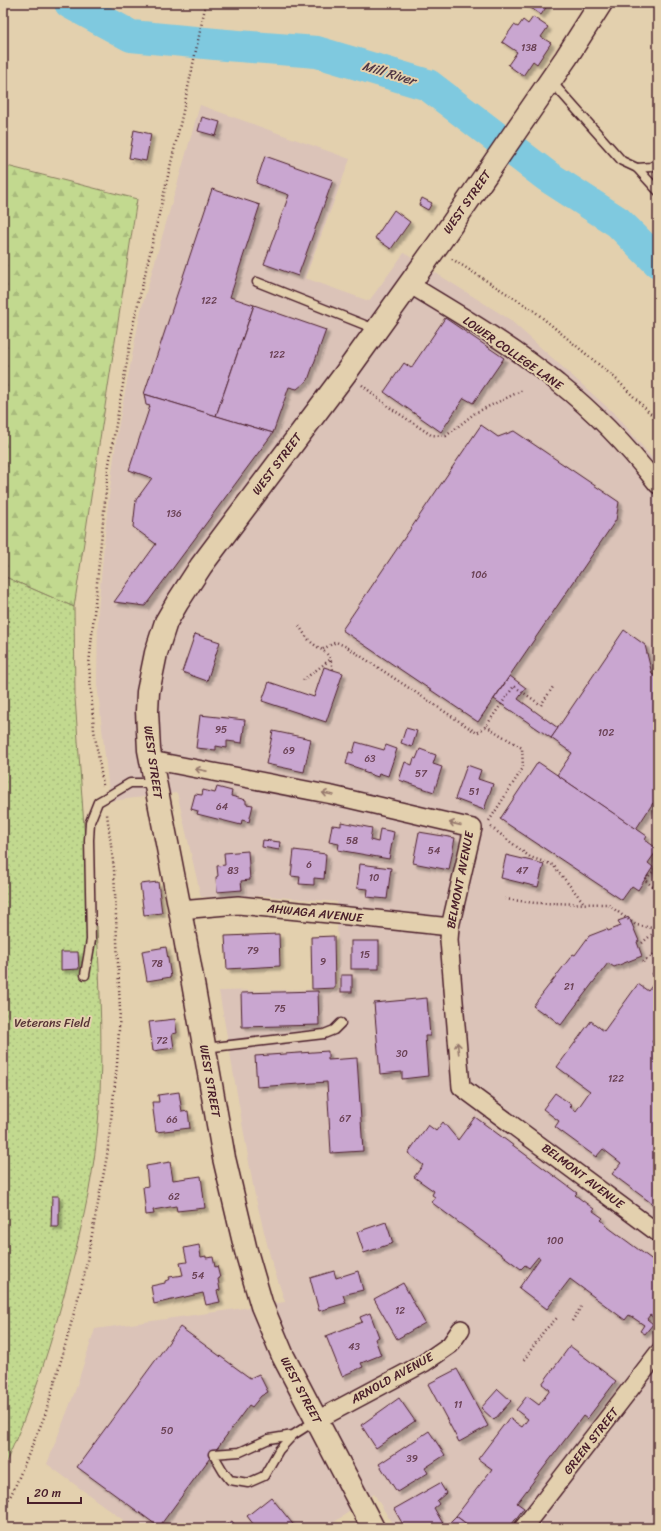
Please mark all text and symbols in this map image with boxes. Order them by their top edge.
house number: 138 [521,39,537,57]
water label: Mill River [360,54,421,93]
street label: WEST STREET [437,164,498,238]
house number: 122 [201,292,217,310]
street label: LOWER COLLEGE LANE [458,310,569,397]
house number: 122 [269,346,285,364]
street label: WEST STREET [246,427,309,500]
house number: 136 [166,505,182,523]
house number: 106 [471,566,487,584]
house number: 95 [215,721,227,739]
street label: WEST STREET [137,724,169,801]
house number: 102 [598,724,614,742]
house number: 69 [283,742,295,760]
house number: 63 [364,750,376,768]
house number: 57 [415,765,428,783]
one-way arrow [194,766,207,774]
house number: 51 [469,783,479,801]
one-way arrow [322,790,335,798]
house number: 64 [216,798,228,816]
one-way arrow [449,819,462,827]
street label: BELMONT AVENUE [440,828,480,931]
house number: 58 [346,832,358,850]
house number: 54 [428,842,440,860]
house number: 6 [306,856,312,874]
house number: 83 [227,862,239,880]
house number: 47 [516,862,529,880]
house number: 10 [369,869,379,887]
street label: AHWAGA AVENUE [265,897,365,929]
house number: 79 [247,942,259,960]
house number: 15 [360,946,370,964]
house number: 9 [320,953,326,971]
house number: 78 [151,955,163,973]
house number: 21 [564,978,574,996]
house number: 75 [274,1000,286,1018]
park label: Veterans Field [14,1012,90,1034]
house number: 72 [156,1032,168,1050]
one-way arrow [454,1042,462,1055]
street label: WEST STREET [193,1043,227,1120]
house number: 30 [396,1045,408,1063]
house number: 122 [608,1070,624,1088]
house number: 67 [339,1110,352,1128]
house number: 66 [166,1111,178,1129]
street label: BELMONT AVENUE [537,1137,630,1215]
house number: 62 [168,1188,180,1206]
house number: 100 [547,1232,563,1250]
house number: 54 [192,1267,204,1285]
house number: 12 [395,1302,405,1320]
house number: 43 [348,1338,360,1356]
street label: ARNOLD AVENUE [346,1345,439,1410]
street label: WEST STREET [274,1352,329,1429]
house number: 11 [454,1396,462,1414]
street label: GREEN STREET [557,1401,625,1480]
house number: 50 [161,1422,173,1440]
house number: 39 [406,1450,418,1468]
scale bar [28,1479,81,1505]
text: 20 m [34,1482,61,1504]

